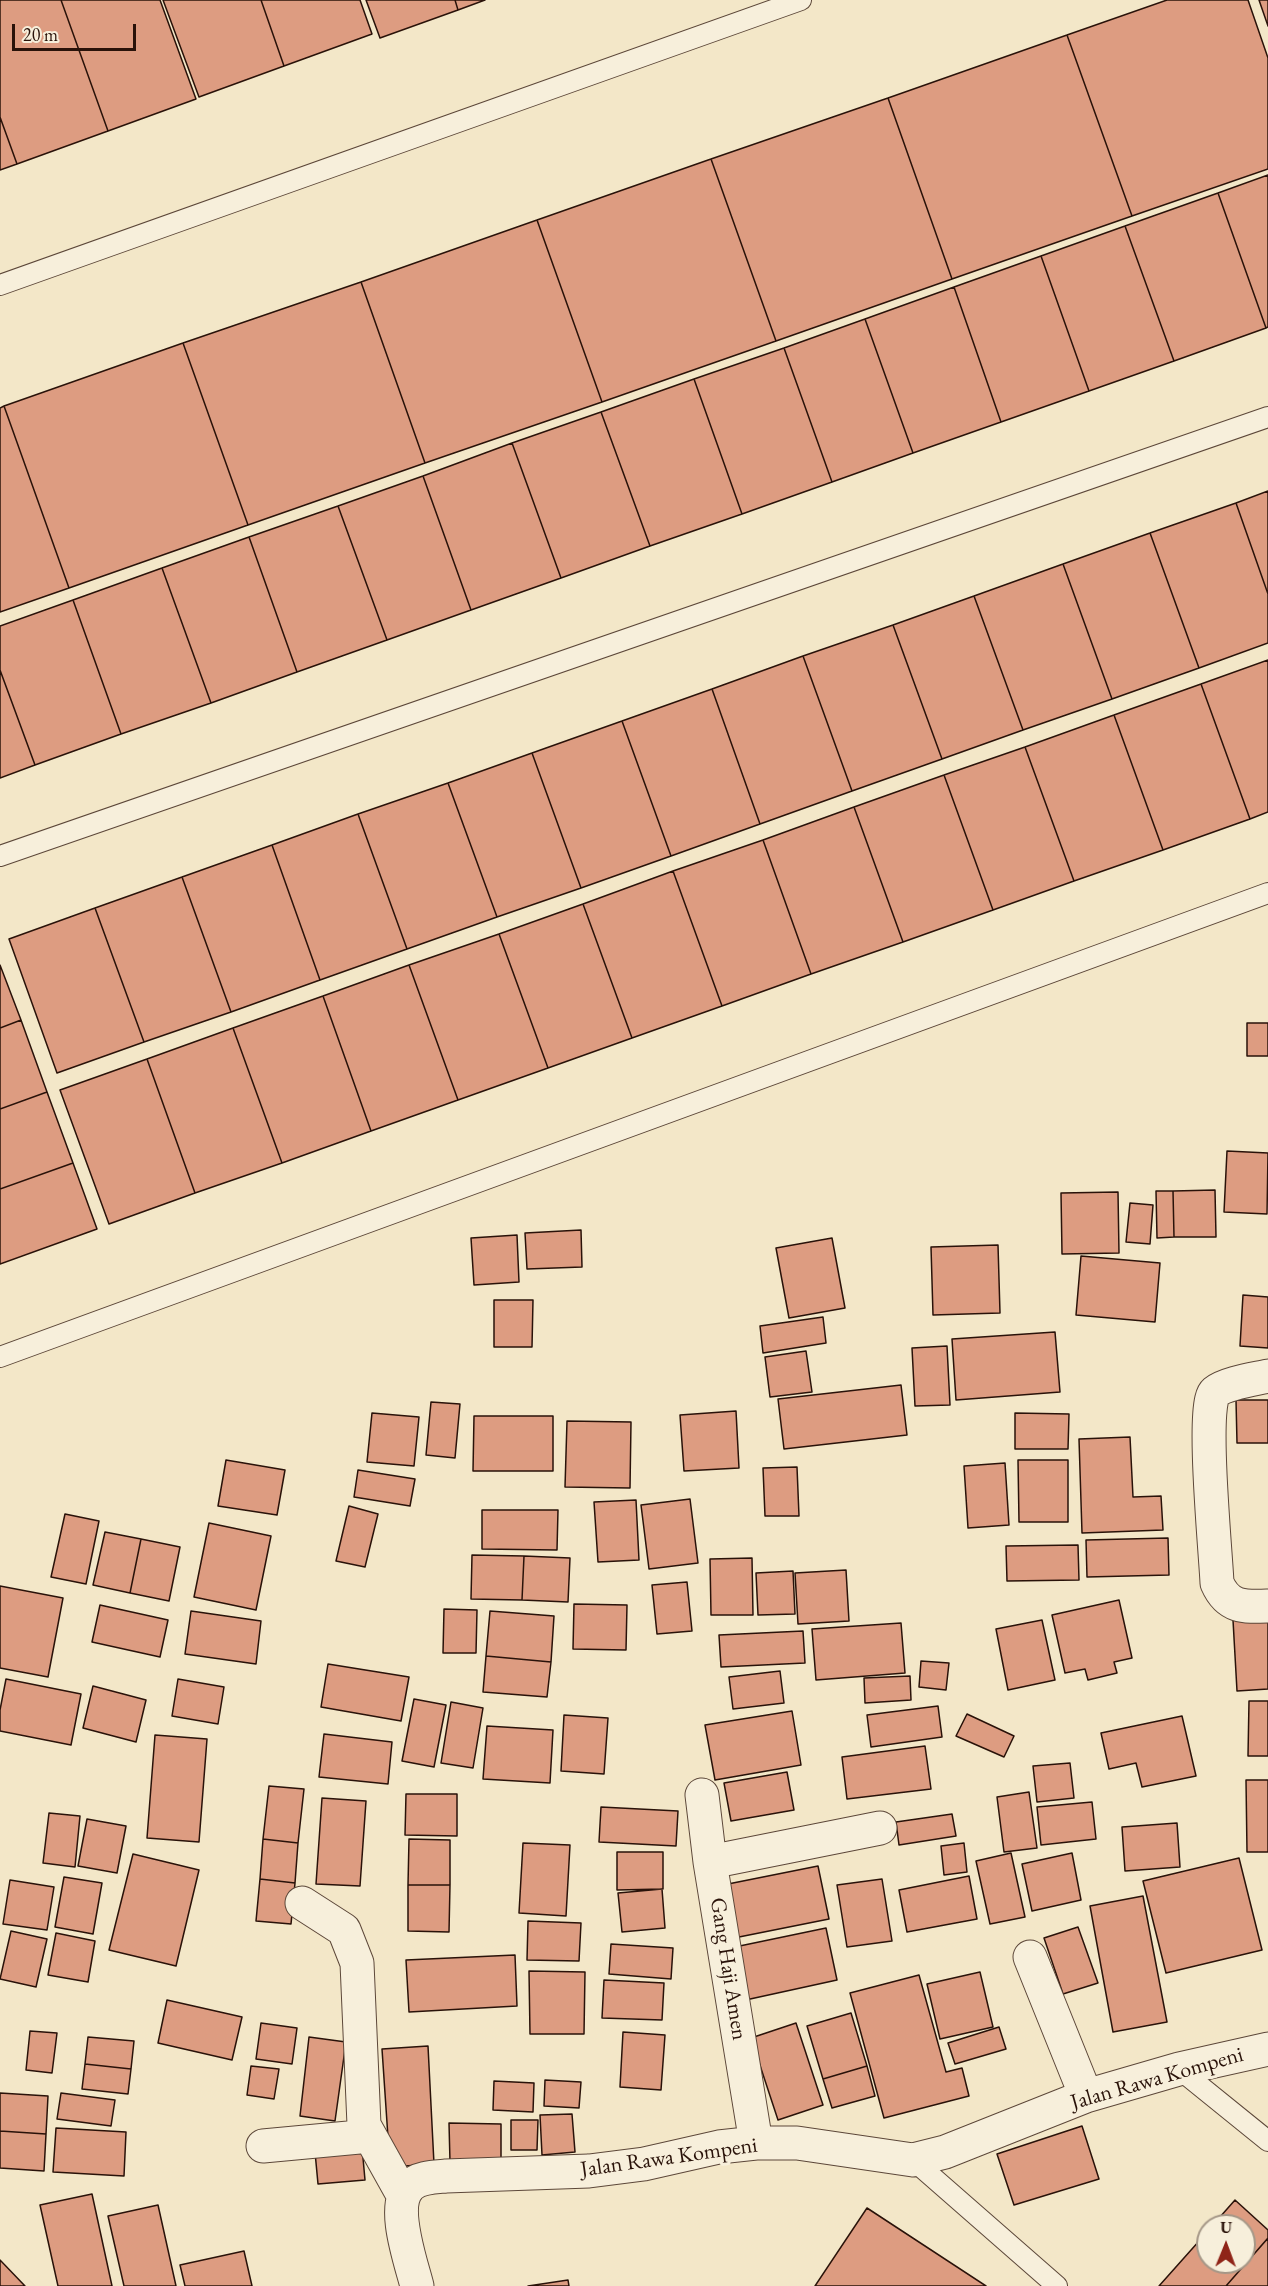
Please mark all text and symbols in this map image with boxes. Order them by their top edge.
scale bar [15,12,140,50]
text: 20 m [23,23,58,46]
street label: Gang Haji Amen [704,1896,752,2042]
street label: Jalan Rawa Kompeni [1068,2042,1246,2116]
street label: Jalan Rawa Kompeni [579,2133,759,2183]
north arrow [1196,2214,1256,2274]
text: U [1220,2217,1232,2238]

